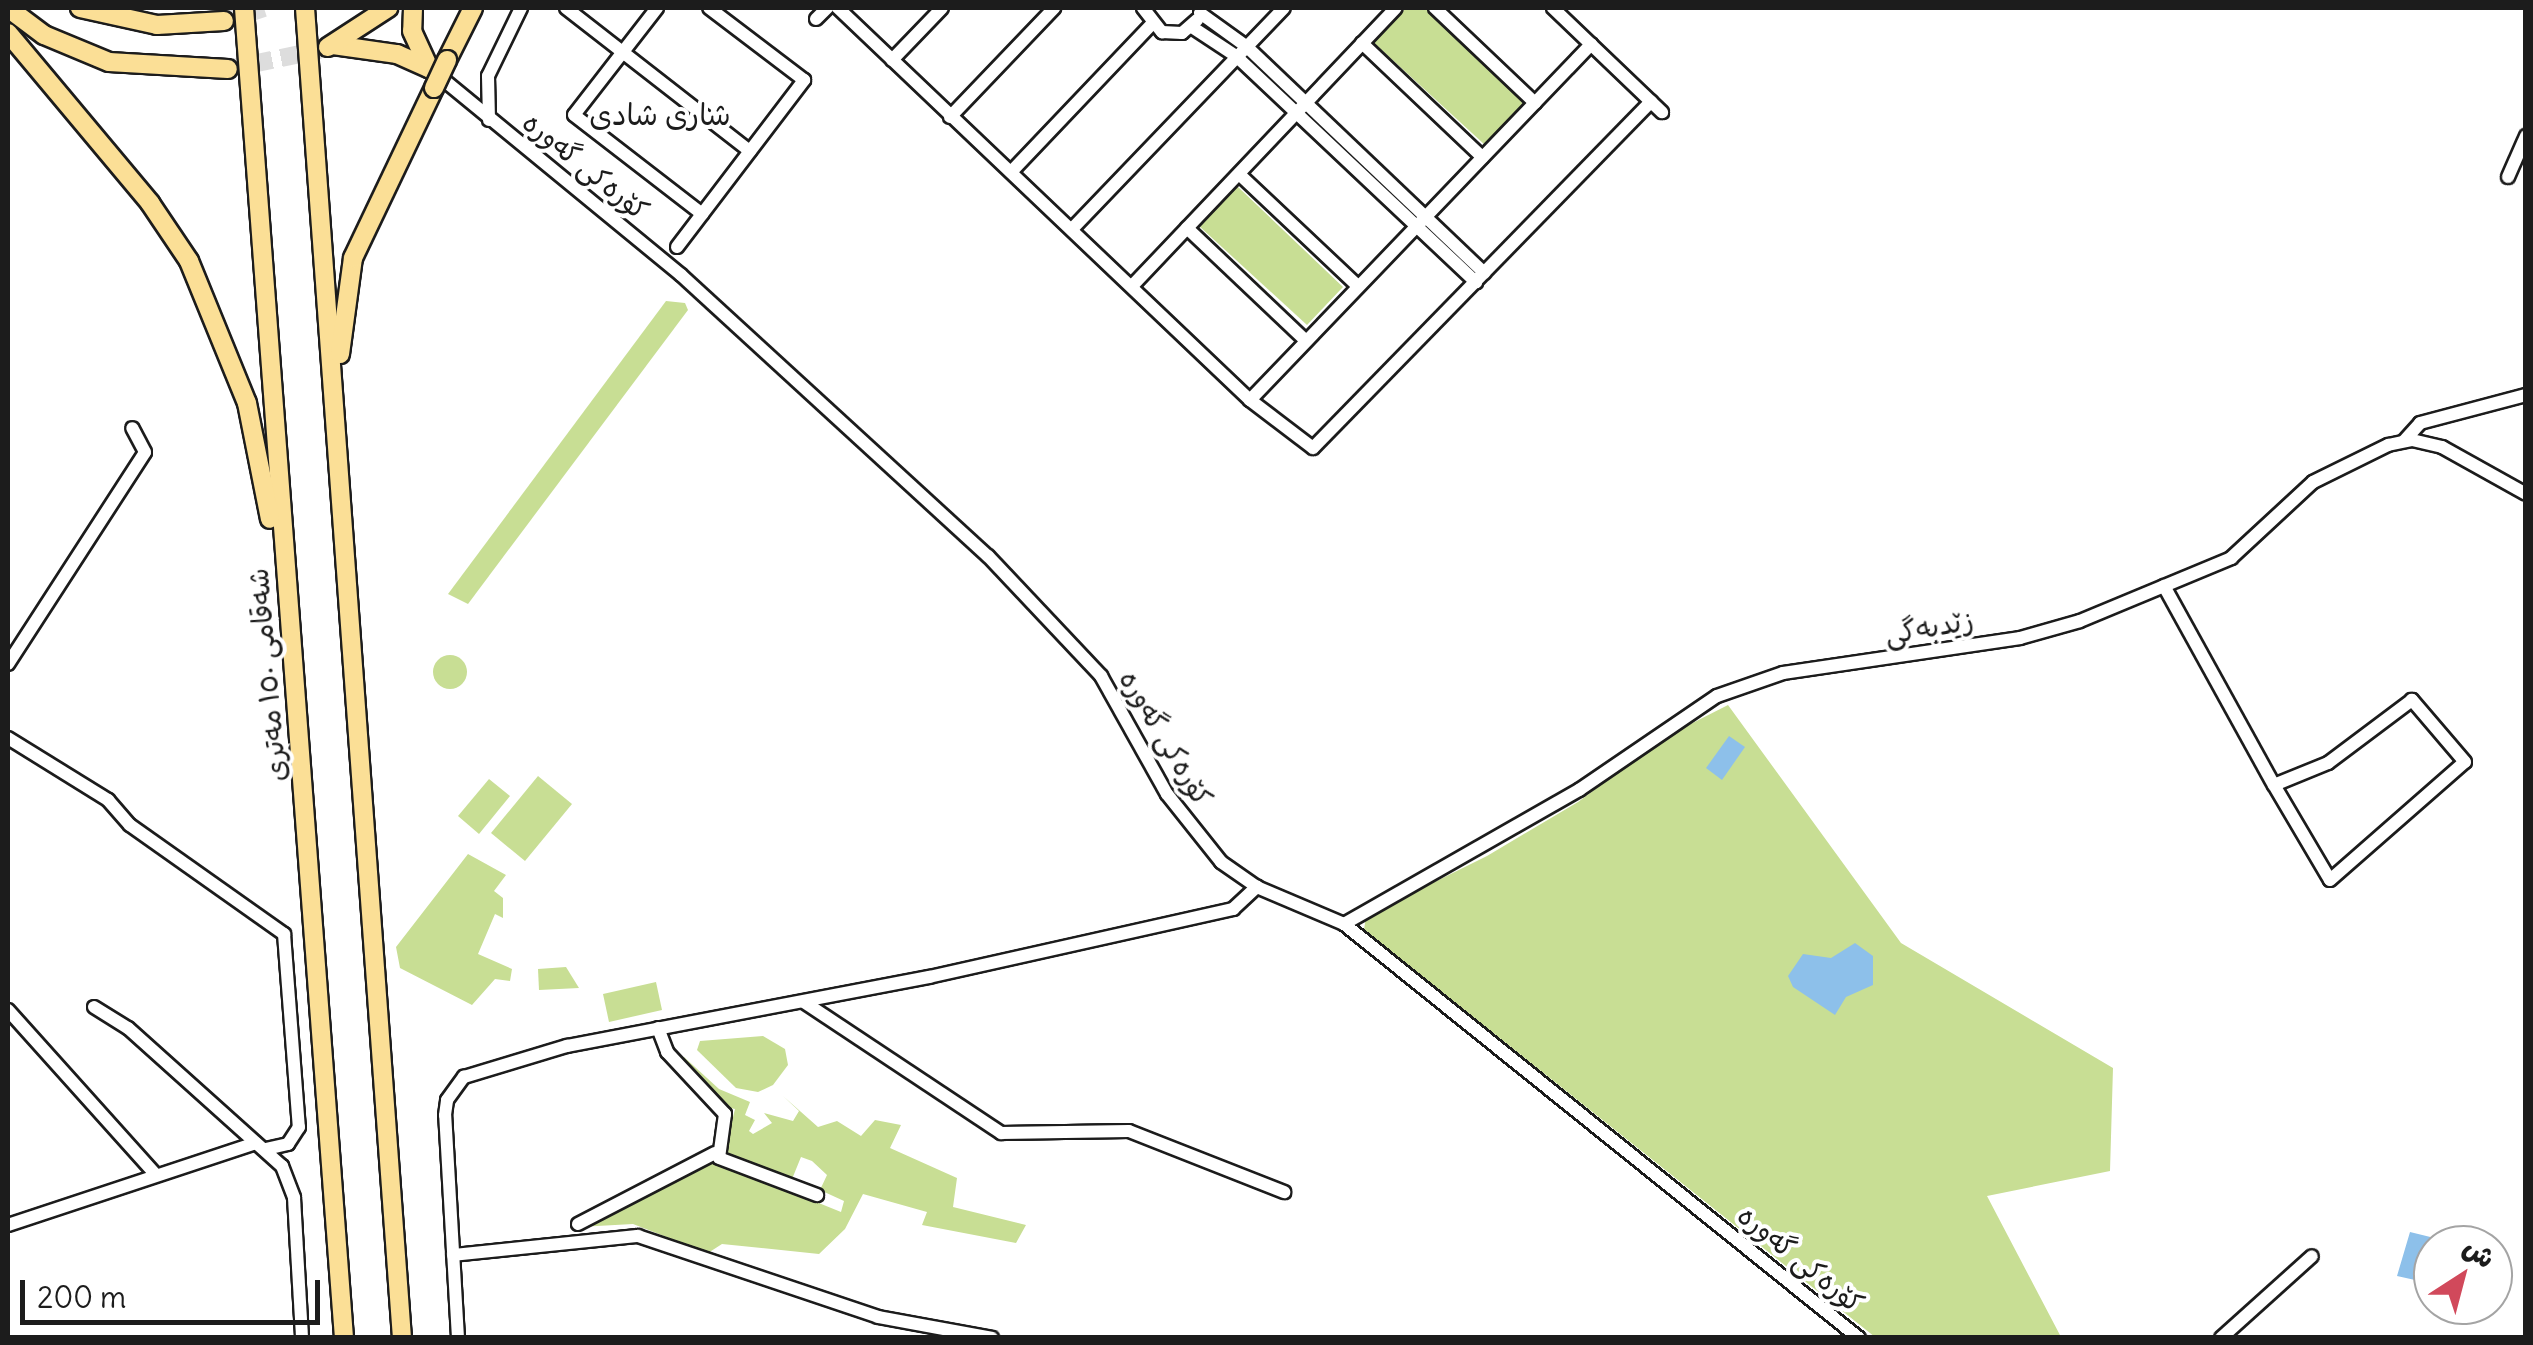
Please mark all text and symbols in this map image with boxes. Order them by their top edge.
district label: شاری شادی [589,96,731,132]
street label: کۆرەکی گەورە [516,105,656,227]
street label: شەقامی ١٥٠ مەتری [241,567,293,783]
street label: زێدبەگی [1882,603,1976,651]
street label: کۆرەکی گەورە [1112,664,1220,812]
street label: کۆرەکی گەورە [1731,1198,1871,1320]
north arrow [2413,1225,2513,1325]
text: ش [2456,1229,2503,1276]
scale bar [25,1260,325,1322]
text: 200 m [37,1278,126,1316]

